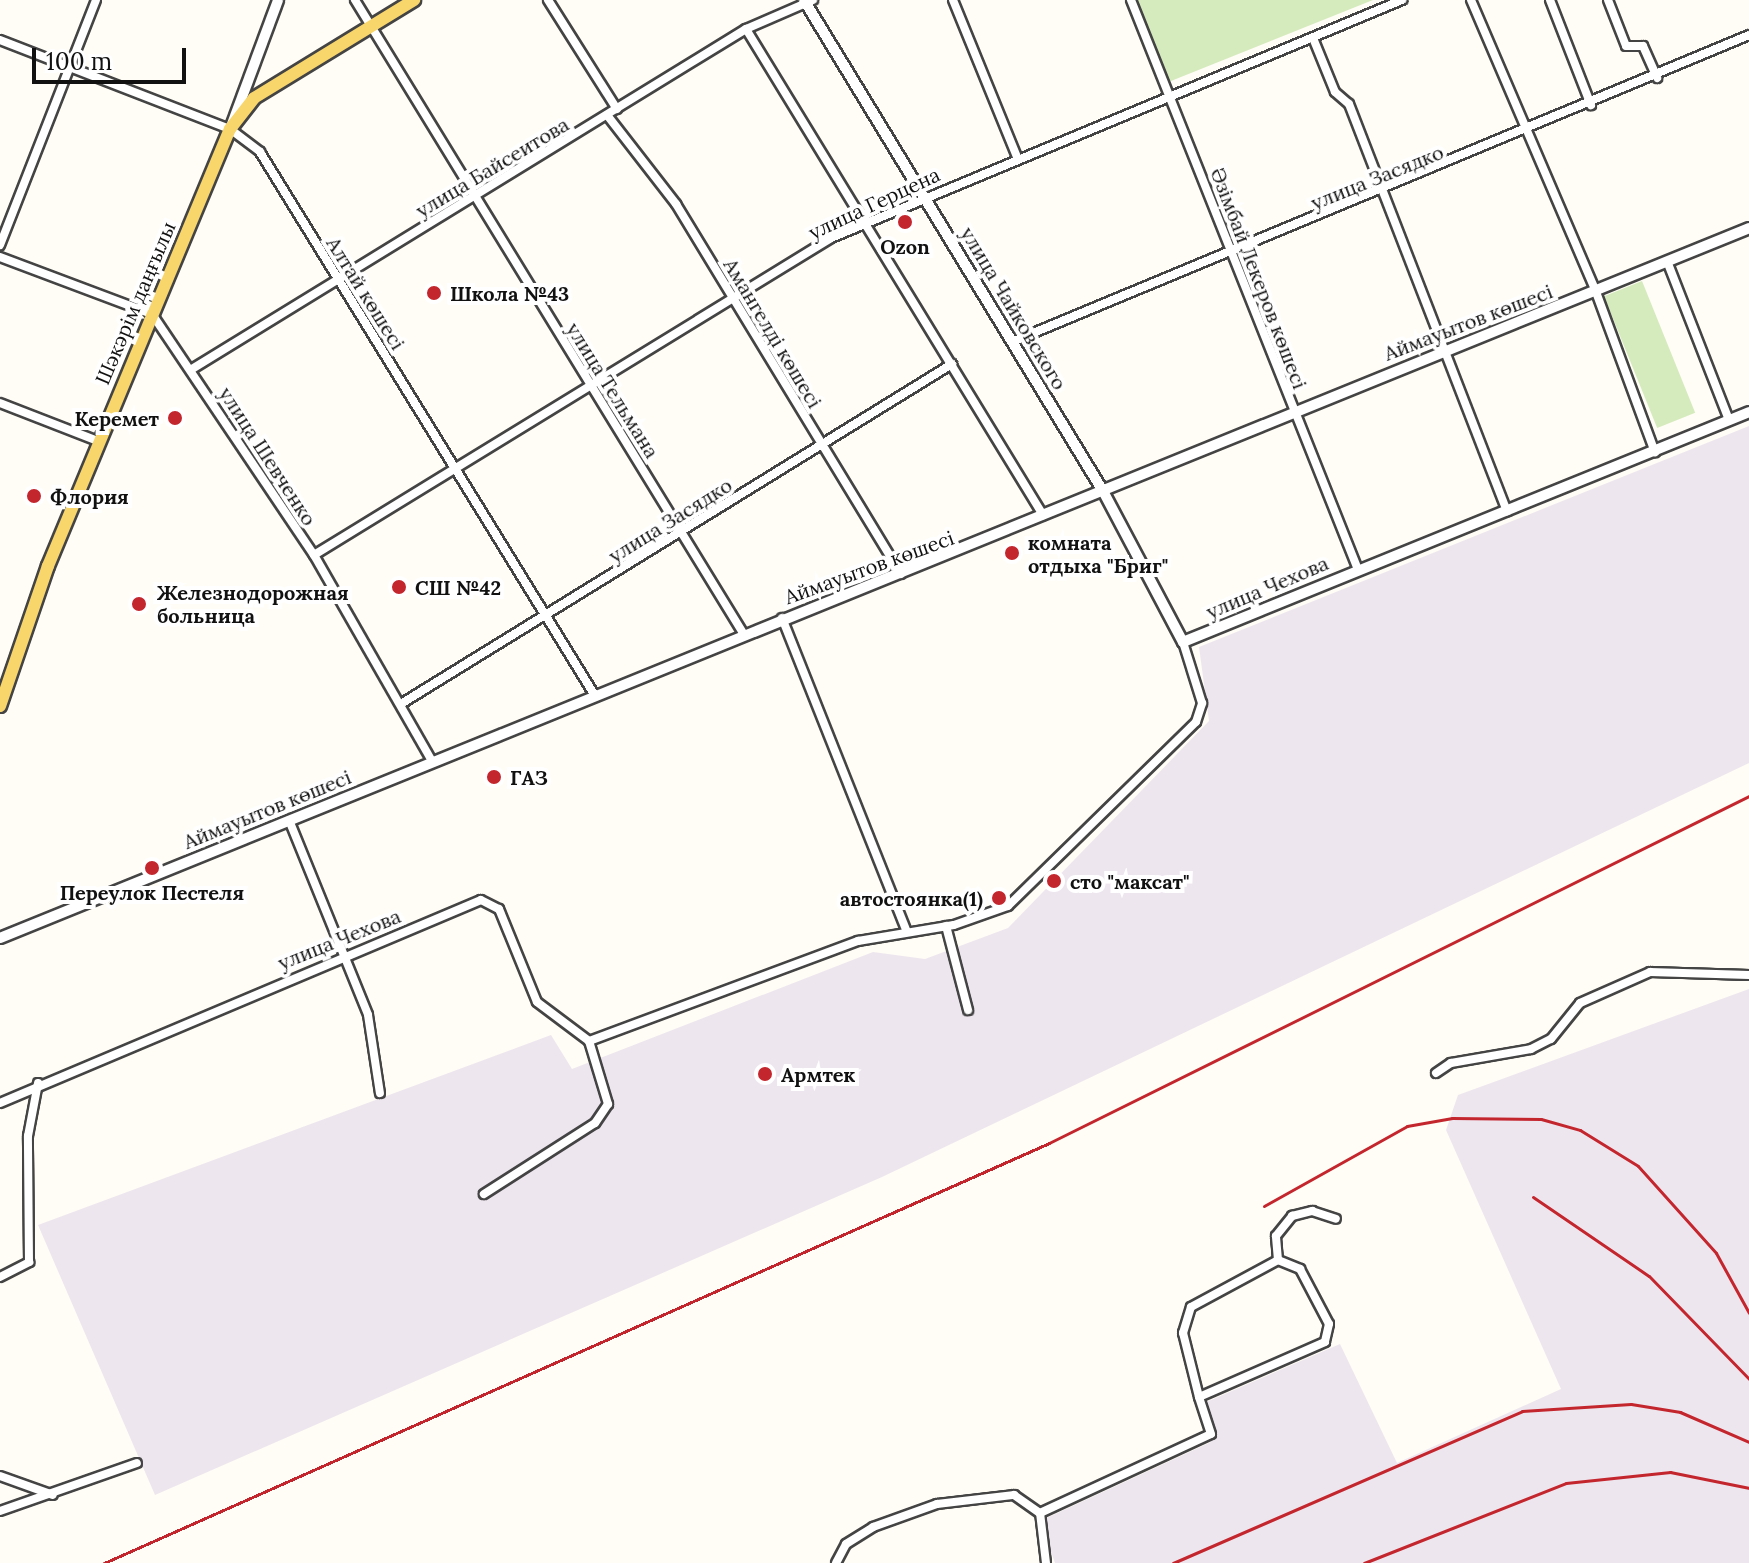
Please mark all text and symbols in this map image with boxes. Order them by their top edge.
scale bar [36,32,190,82]
text: 100 m [46,46,112,77]
street label: улица Байсеитова [411,112,573,222]
street label: улица Засядко [1307,139,1447,215]
street label: улица Герцена [804,162,944,244]
street label: Әзімбай Лекеров көшесі [1206,164,1312,392]
marker: Ozon [896,213,914,231]
street label: Шәкәрім даңғылы [90,218,180,388]
street label: улица Чайковского [956,222,1072,394]
street label: Алтай көшесі [322,232,410,354]
place label: Ozon [880,234,930,258]
street label: Амангелді көшесі [719,254,827,412]
street label: Аймауытов көшесі [1380,279,1556,365]
place label: Школа №43 [450,281,569,305]
marker: Школа №43 [425,284,443,302]
street label: улица Тельмана [562,318,664,462]
street label: улица Шевченко [214,382,322,530]
place label: Керемет [75,406,159,430]
marker: Керемет [166,409,184,427]
street label: улица Засядко [604,472,736,568]
place label: Флория [50,484,129,508]
marker: Флория [25,487,43,505]
street label: Аймауытов көшесі [781,525,957,609]
place label: комната отдыха "Бриг" [1028,530,1168,577]
marker: комната отдыха "Бриг" [1003,544,1021,562]
street label: улица Чехова [1202,551,1332,623]
place label: СШ №42 [415,575,501,599]
marker: СШ №42 [390,578,408,596]
place label: Железнодорожная больница [157,580,349,627]
marker: Железнодорожная больница [128,593,150,615]
street label: Аймауытов көшесі [180,764,354,854]
place label: ГАЗ [510,765,548,789]
marker: ГАЗ [485,768,503,786]
marker: Переулок Пестеля [143,859,161,877]
place label: сто "максат" [1070,869,1190,893]
marker: сто "максат" [1045,872,1063,890]
place label: Переулок Пестеля [60,880,244,904]
place label: автостоянка(1) [840,886,983,910]
marker: автостоянка(1) [990,889,1008,907]
street label: улица Чехова [274,903,404,975]
place label: Армтек [781,1062,855,1086]
marker: Армтек [756,1065,774,1083]

